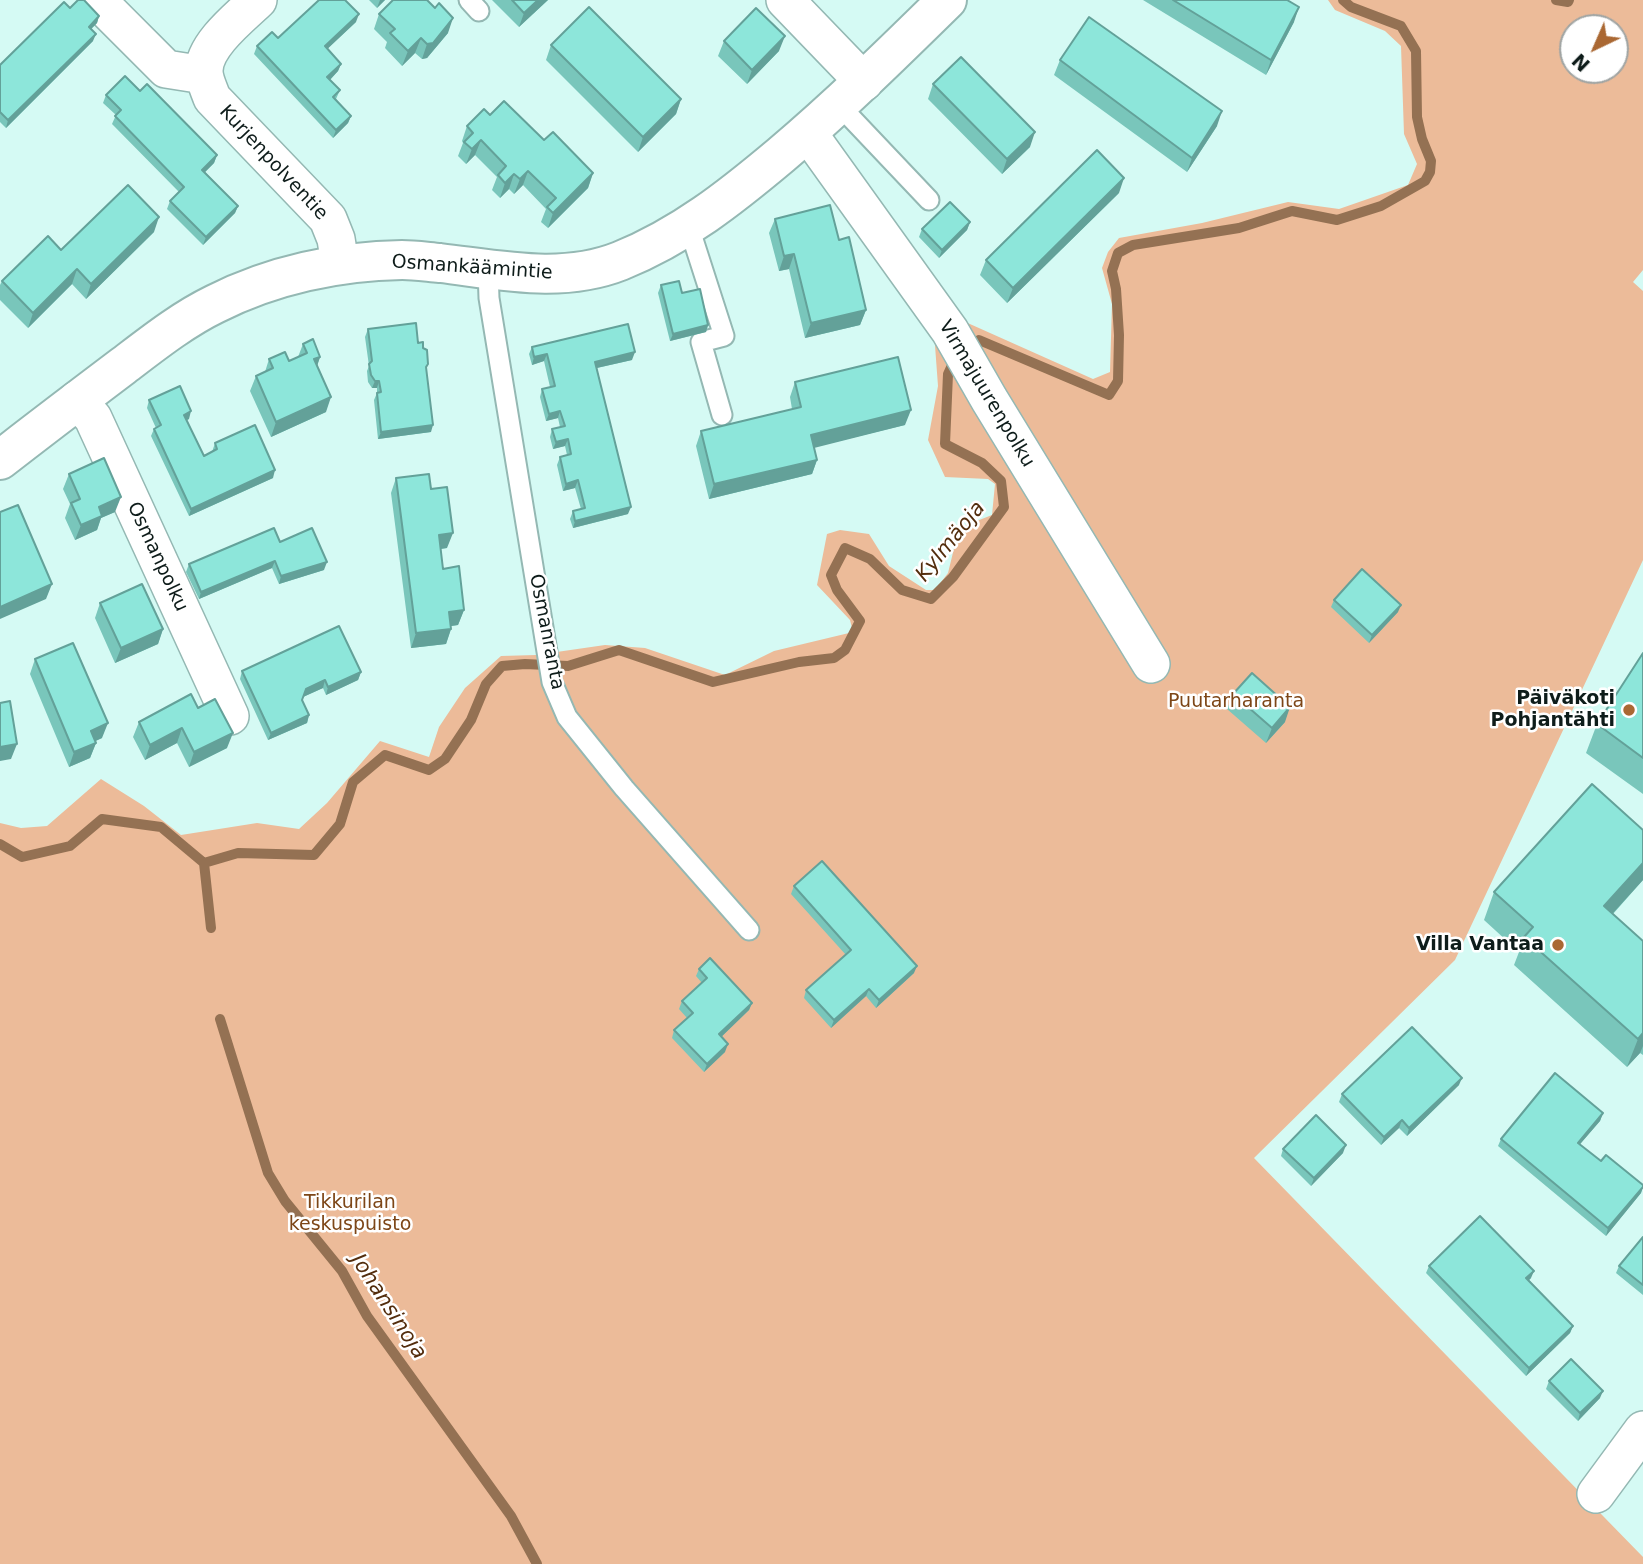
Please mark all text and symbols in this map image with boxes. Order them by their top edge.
north arrow [1559,14,1629,84]
text: N [1567,49,1594,76]
street label: Kurjenpolventie [214,101,332,225]
street label: Osmankäämintie [391,251,553,285]
street label: Virmajuurenpolku [933,316,1039,472]
water label: Kylmäoja [911,497,991,587]
street label: Osmanpolku [122,498,192,616]
street label: Osmanranta [524,572,568,692]
place label: Päiväkoti Pohjantähti [1491,688,1615,732]
park label: Puutarharanta [1168,691,1304,713]
marker: Päiväkoti Pohjantähti [1621,702,1637,718]
place label: Villa Vantaa [1416,934,1544,956]
marker: Villa Vantaa [1550,937,1566,953]
park label: Tikkurilan keskuspuisto [289,1192,411,1236]
water label: Johansinoja [345,1250,431,1364]

